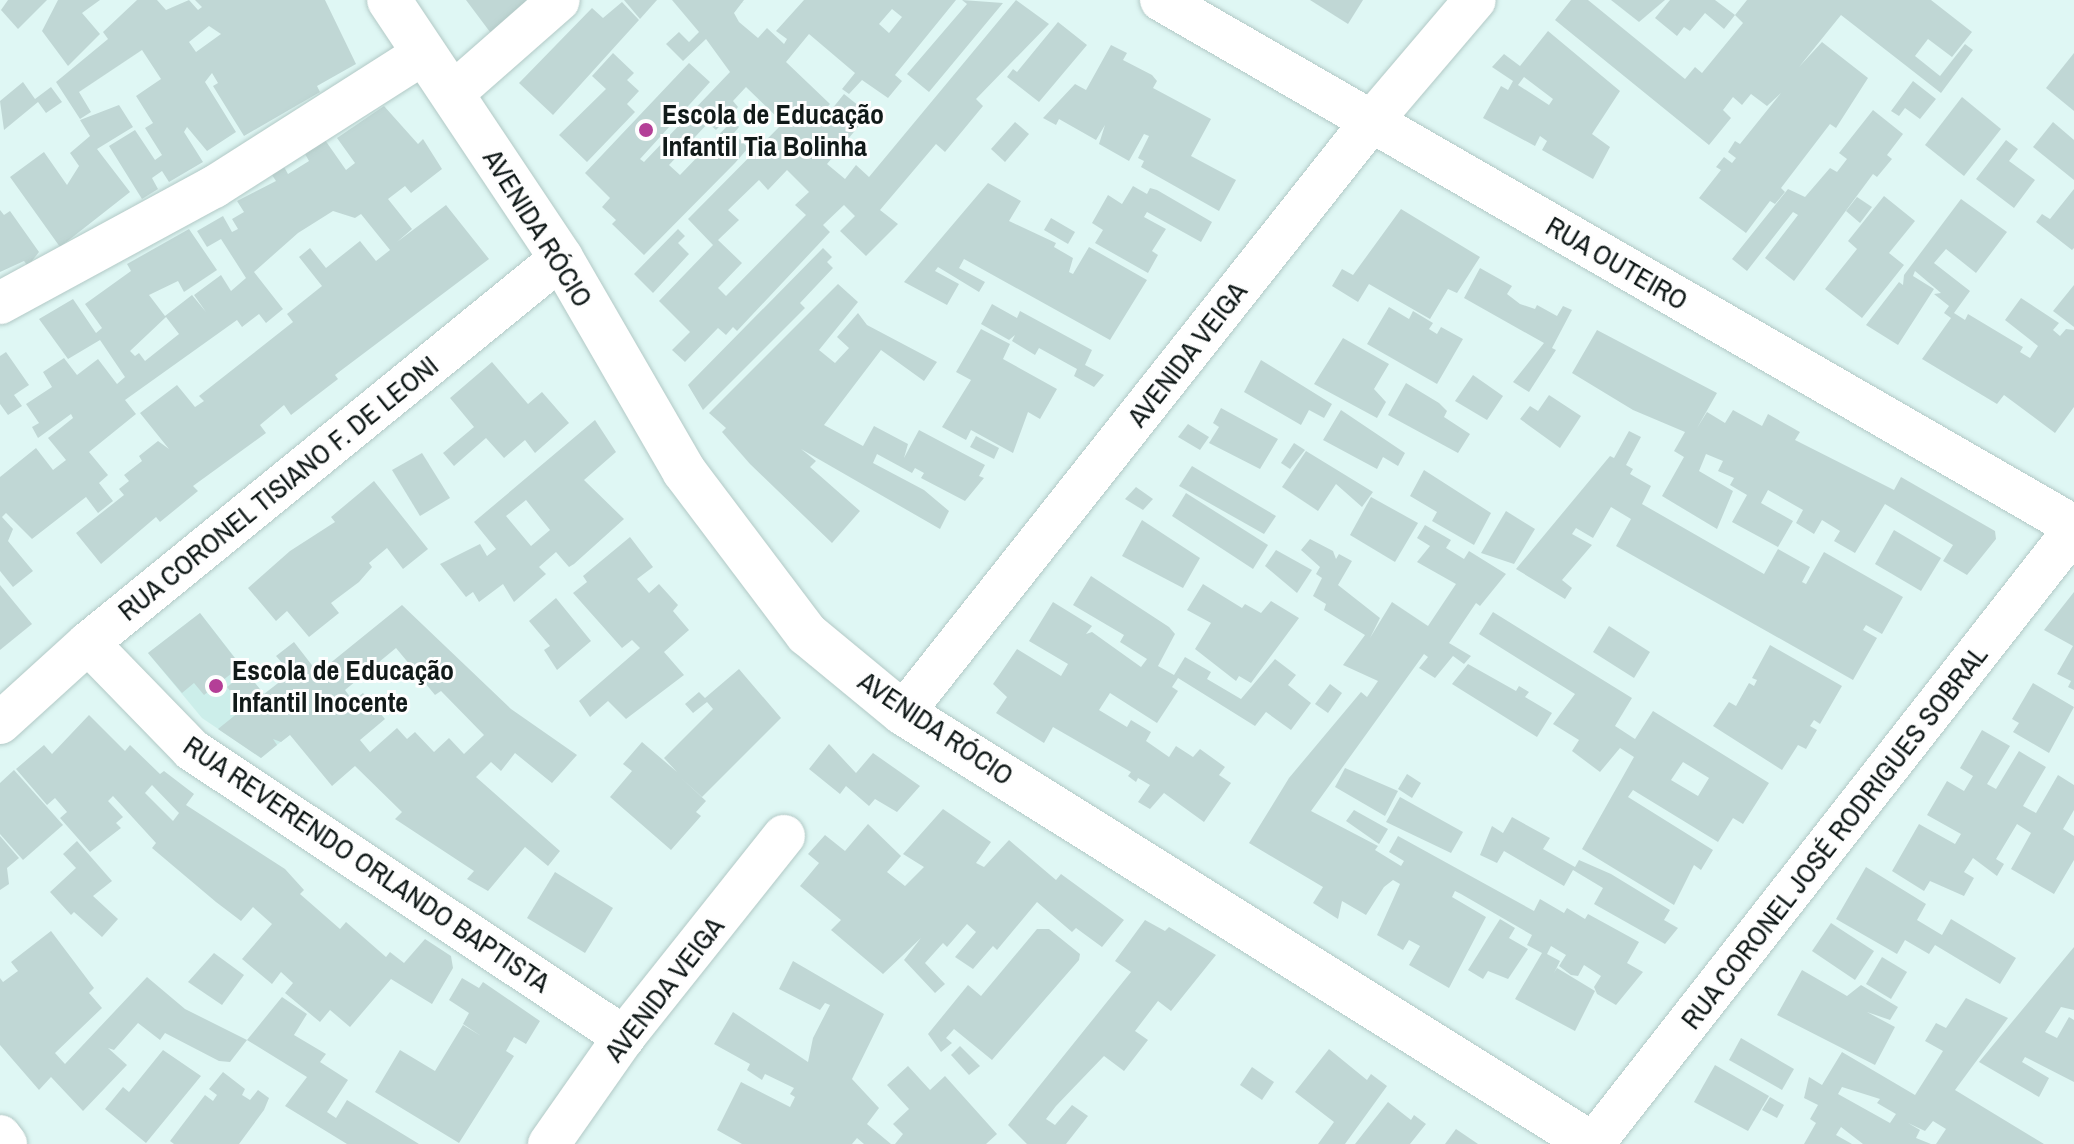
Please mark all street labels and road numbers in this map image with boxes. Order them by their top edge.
street label: AVENIDA RÓCIO [476,142,600,314]
street label: RUA OUTEIRO [1540,209,1694,317]
street label: AVENIDA VEIGA [1120,274,1254,434]
street label: RUA CORONEL TISIANO F. DE LEONI [110,348,446,628]
street label: RUA CORONEL JOSÉ RODRIGUES SOBRAL [1673,638,1995,1036]
street label: AVENIDA RÓCIO [852,664,1020,792]
street label: RUA REVERENDO ORLANDO BAPTISTA [177,728,557,1000]
street label: AVENIDA VEIGA [597,909,731,1069]

